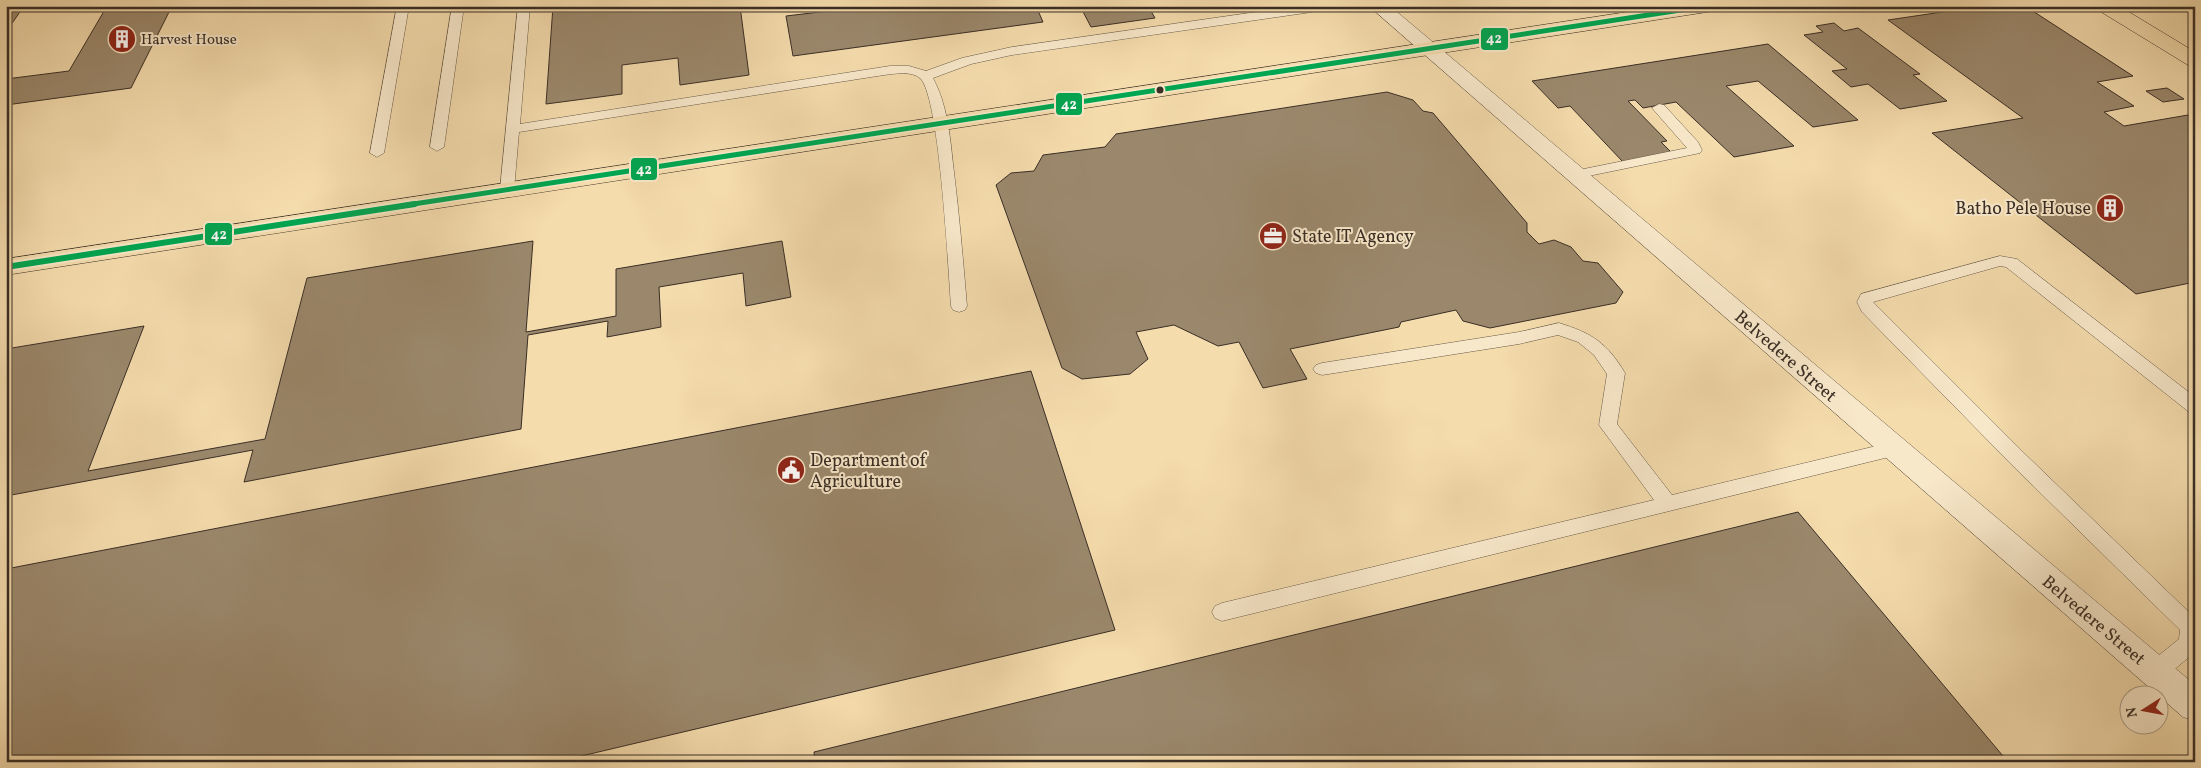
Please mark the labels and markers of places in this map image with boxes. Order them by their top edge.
building icon: Harvest House [107,24,137,54]
place label: Harvest House [141,30,237,51]
unlabelled marker [1155,85,1165,95]
building icon: Batho Pele House [2095,193,2125,223]
place label: Batho Pele House [1955,197,2091,222]
office icon: State IT Agency [1258,221,1288,251]
place label: State IT Agency [1292,225,1414,250]
place label: Department of Agriculture [810,449,928,495]
public building icon: Department of Agriculture [776,455,806,485]

